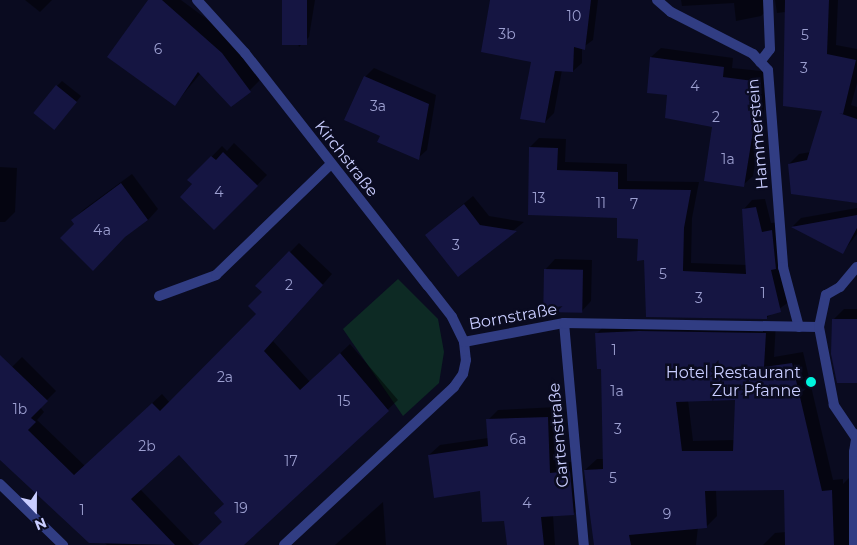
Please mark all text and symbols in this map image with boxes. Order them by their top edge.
house number: 10 [567,8,581,24]
house number: 3b [498,26,516,42]
house number: 5 [801,27,809,43]
house number: 6 [154,41,162,57]
house number: 3 [800,60,808,76]
house number: 4 [690,78,700,94]
street label: Hammerstein [744,78,772,190]
house number: 3a [370,98,386,114]
house number: 2 [712,109,720,125]
street label: Kirchstraße [310,117,382,201]
house number: 1a [721,151,735,167]
house number: 4 [214,184,224,200]
house number: 13 [533,190,545,206]
house number: 11 [596,195,606,211]
house number: 7 [630,196,638,212]
house number: 4a [93,222,111,238]
house number: 3 [452,237,460,253]
house number: 5 [659,266,667,282]
house number: 2 [285,277,293,293]
house number: 1 [760,285,766,301]
house number: 3 [695,290,703,306]
street label: Bornstraße [467,300,559,334]
house number: 1 [611,342,617,358]
place label: Hotel Restaurant Zur Pfanne [666,363,801,401]
house number: 2a [217,369,233,385]
marker: Hotel Restaurant Zur Pfanne [805,376,817,388]
street label: Gartenstraße [545,382,573,488]
house number: 1a [610,383,624,399]
house number: 15 [338,393,350,409]
house number: 1b [13,401,27,417]
house number: 3 [614,421,622,437]
house number: 6a [510,431,526,447]
house number: 2b [138,438,156,454]
house number: 17 [284,453,298,469]
house number: 5 [609,470,617,486]
north arrow [10,485,60,535]
house number: 4 [522,495,532,511]
house number: 19 [234,500,248,516]
house number: 1 [79,502,85,518]
house number: 9 [663,506,671,522]
text: N [32,513,49,534]

